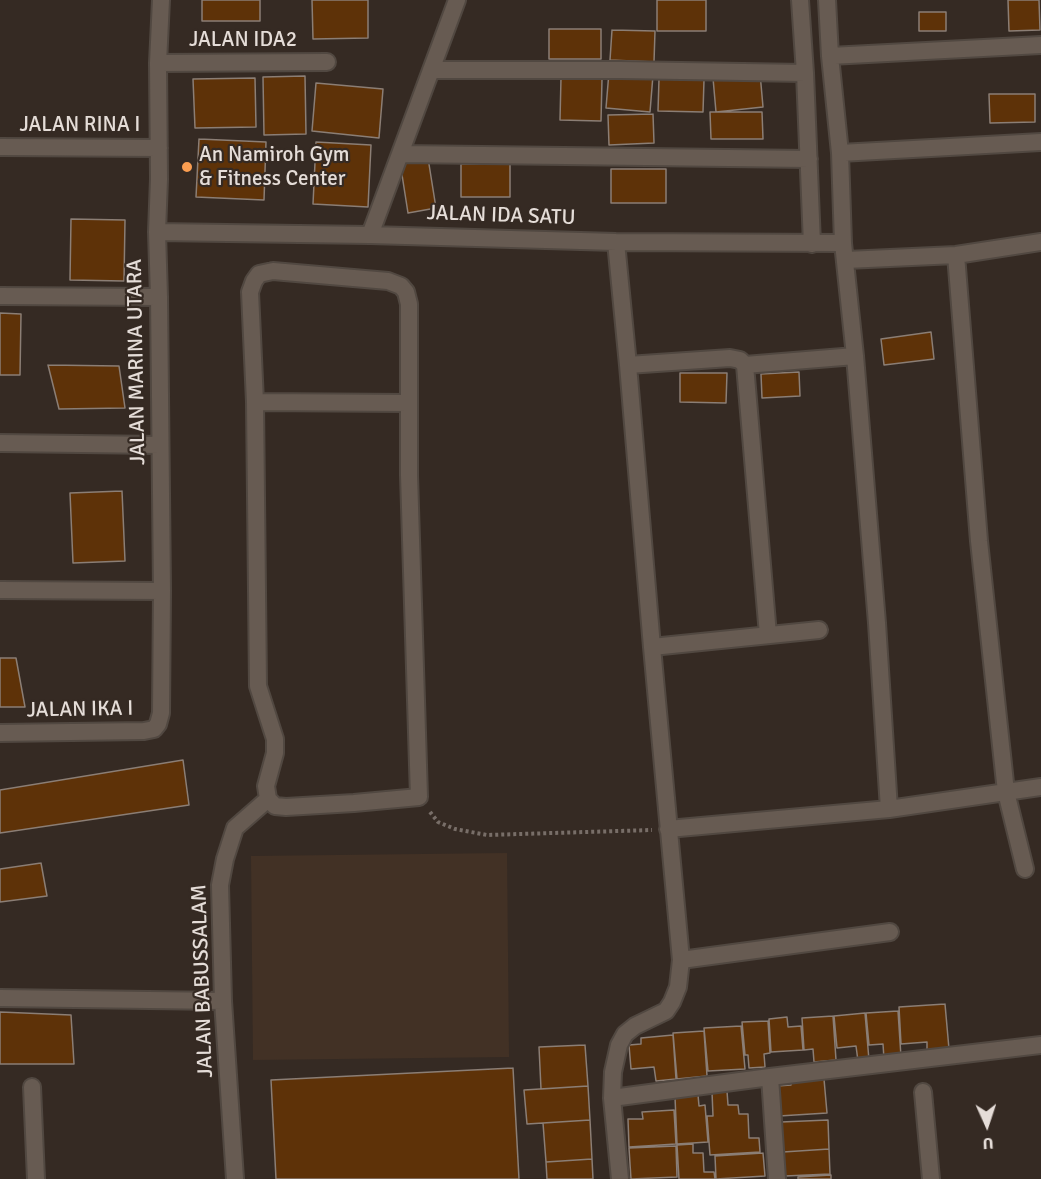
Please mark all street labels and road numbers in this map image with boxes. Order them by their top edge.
street label: JALAN IDA2 [189,27,297,53]
street label: JALAN RINA I [19,112,141,138]
street label: JALAN IDA SATU [426,201,576,231]
street label: JALAN MARINA UTARA [123,259,151,465]
street label: JALAN IKA I [26,696,134,724]
street label: JALAN BABUSSALAM [187,884,219,1078]

